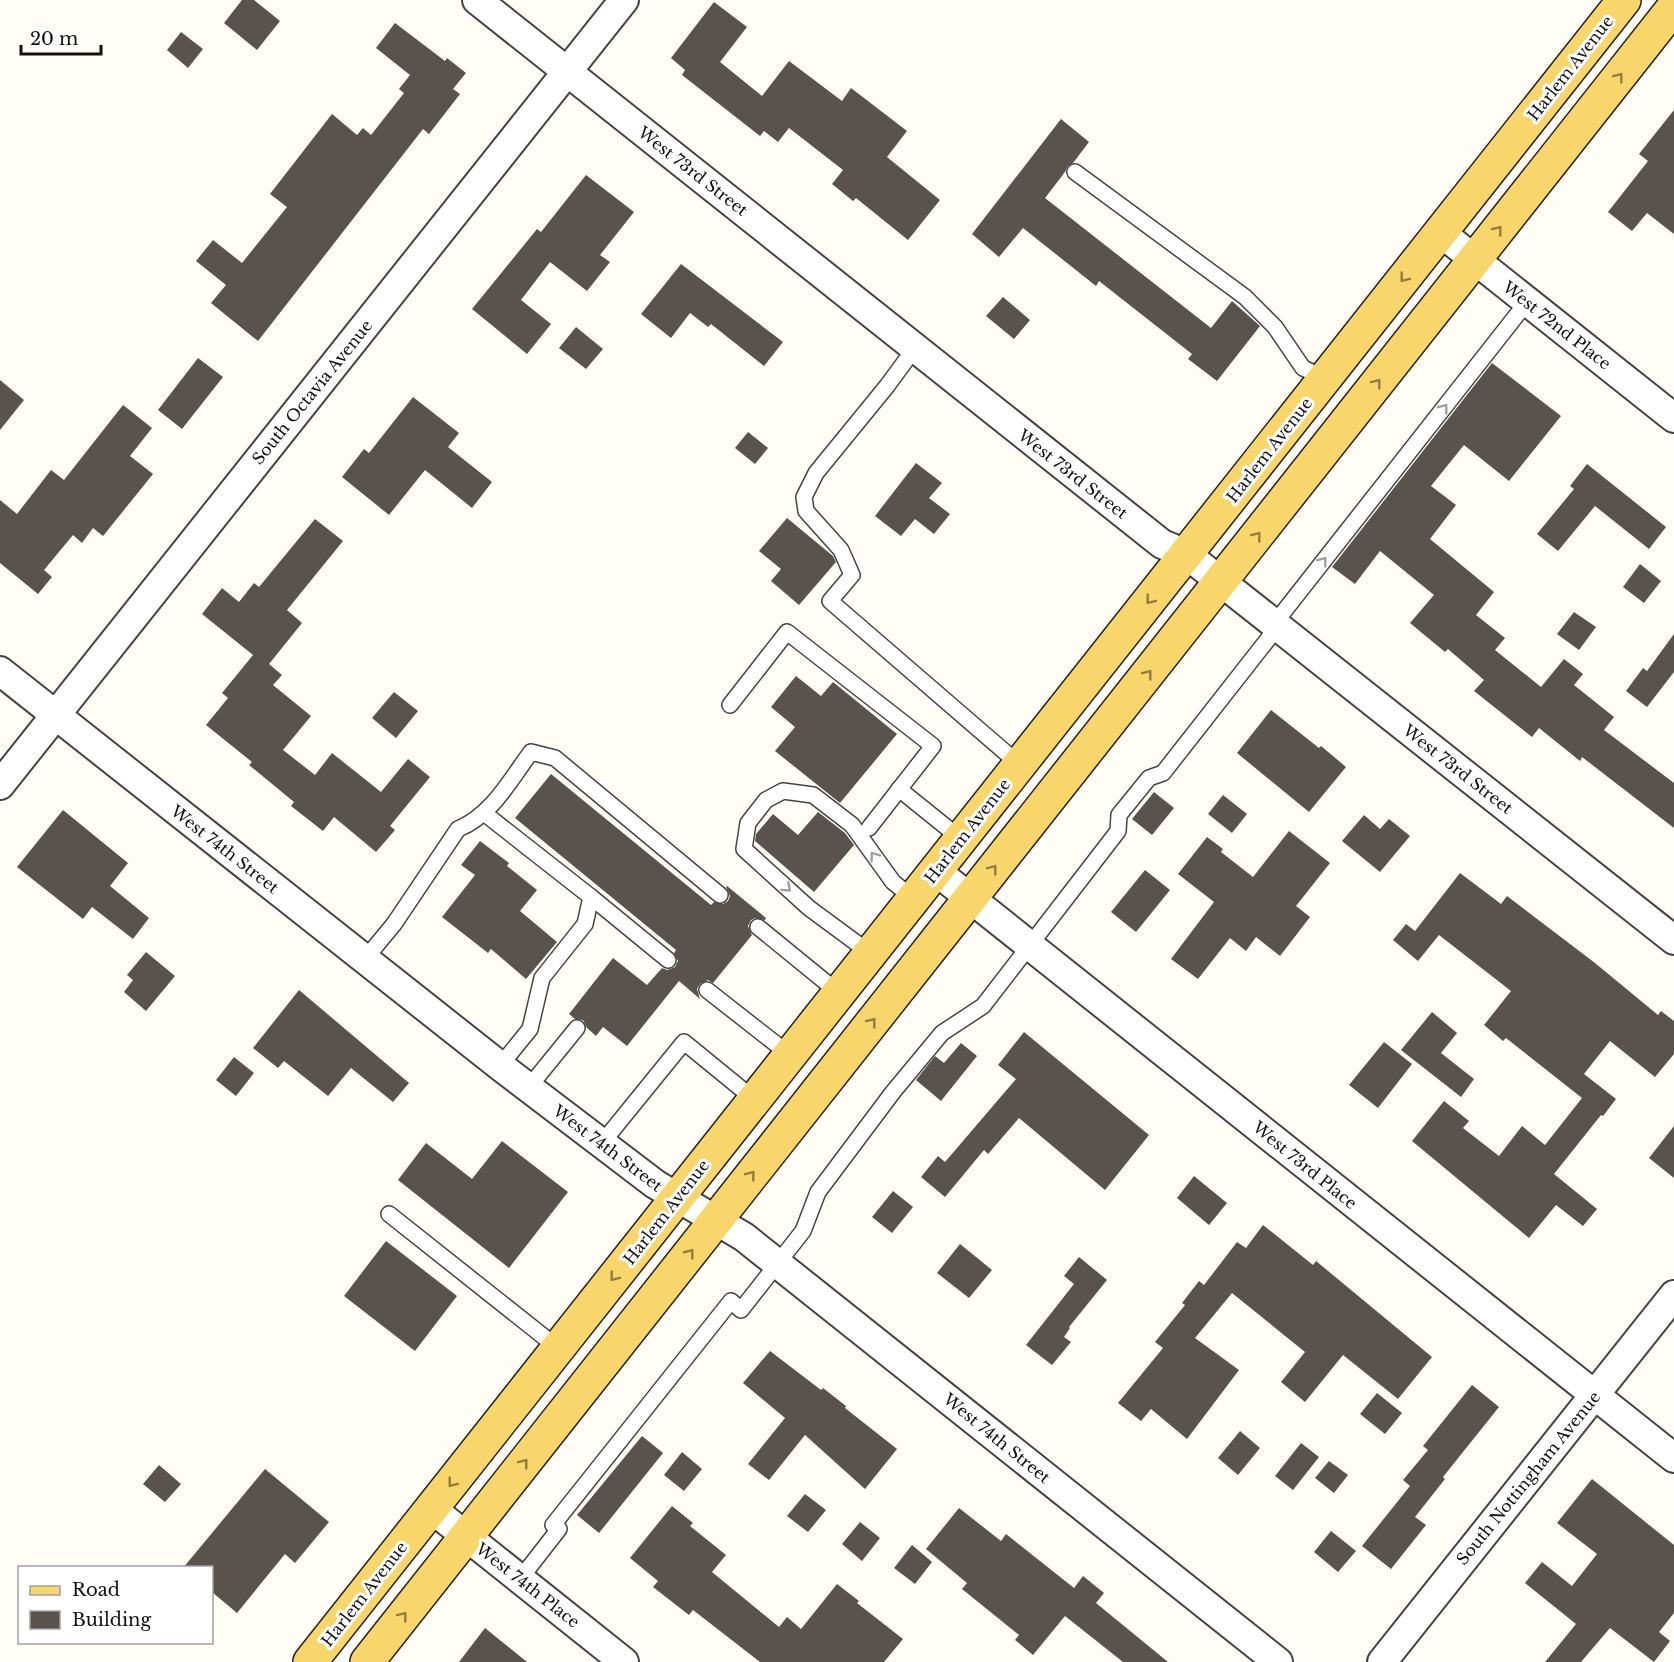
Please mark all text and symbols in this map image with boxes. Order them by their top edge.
street label: Harlem Avenue [1523,12,1617,124]
scale bar [21,18,100,56]
text: 20 m [30,28,78,50]
one-way arrow [1612,72,1623,83]
street label: West 73rd Street [633,121,752,220]
one-way arrow [1491,225,1502,236]
one-way arrow [1401,271,1412,282]
street label: West 72nd Place [1498,276,1615,373]
street label: South Octavia Avenue [248,316,376,468]
one-way arrow [1370,378,1381,389]
street label: Harlem Avenue [1222,394,1316,506]
one-way arrow [1436,404,1447,415]
street label: West 73rd Street [1013,424,1132,523]
one-way arrow [1249,531,1260,542]
one-way arrow [1316,557,1327,568]
one-way arrow [1146,594,1157,605]
one-way arrow [1140,669,1151,680]
street label: West 73rd Street [1398,719,1517,818]
street label: Harlem Avenue [920,775,1014,887]
street label: West 74th Street [166,800,283,897]
one-way arrow [871,851,882,862]
one-way arrow [986,865,997,876]
one-way arrow [780,881,791,892]
one-way arrow [865,1018,876,1029]
street label: West 74th Street [549,1100,667,1196]
street label: West 73rd Place [1248,1116,1361,1213]
street label: Harlem Avenue [619,1156,713,1268]
one-way arrow [744,1171,755,1182]
one-way arrow [683,1249,694,1260]
one-way arrow [611,1270,622,1281]
street label: South Nottingham Avenue [1452,1387,1604,1569]
street label: West 74th Street [939,1388,1054,1487]
one-way arrow [517,1459,528,1470]
one-way arrow [449,1476,460,1487]
street label: Harlem Avenue [317,1538,411,1650]
street label: West 74th Place [471,1538,584,1632]
legend [18,1566,213,1644]
text: Road [72,1579,120,1601]
text: Building [72,1609,151,1631]
one-way arrow [396,1612,407,1623]

